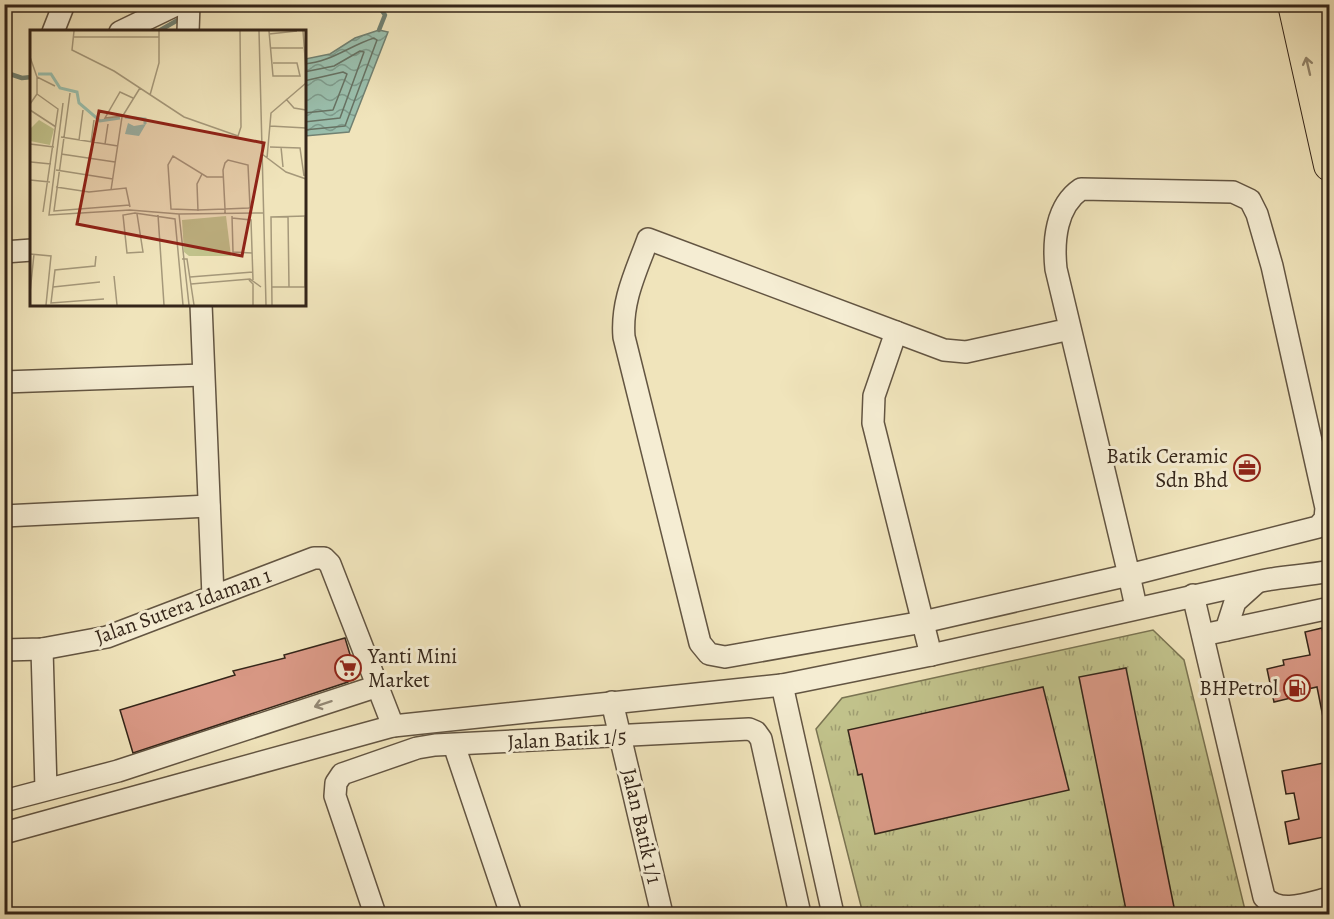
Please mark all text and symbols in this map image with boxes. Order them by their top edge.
inset map [30,30,306,306]
one-way arrow [1301,57,1313,76]
place label: Batik Ceramic Sdn Bhd [1106,442,1229,494]
office icon: Batik Ceramic Sdn Bhd [1232,453,1262,483]
street label: Jalan Sutera Idaman 1 [91,561,275,651]
place label: Yanti Mini Market [367,642,457,694]
supermarket icon: Yanti Mini Market [333,653,363,683]
fuel station icon: BHPetrol [1282,673,1312,703]
place label: BHPetrol [1199,674,1278,702]
one-way arrow [314,700,333,711]
street label: Jalan Batik 1/5 [507,722,627,756]
street label: Jalan Batik 1/1 [615,766,669,886]

